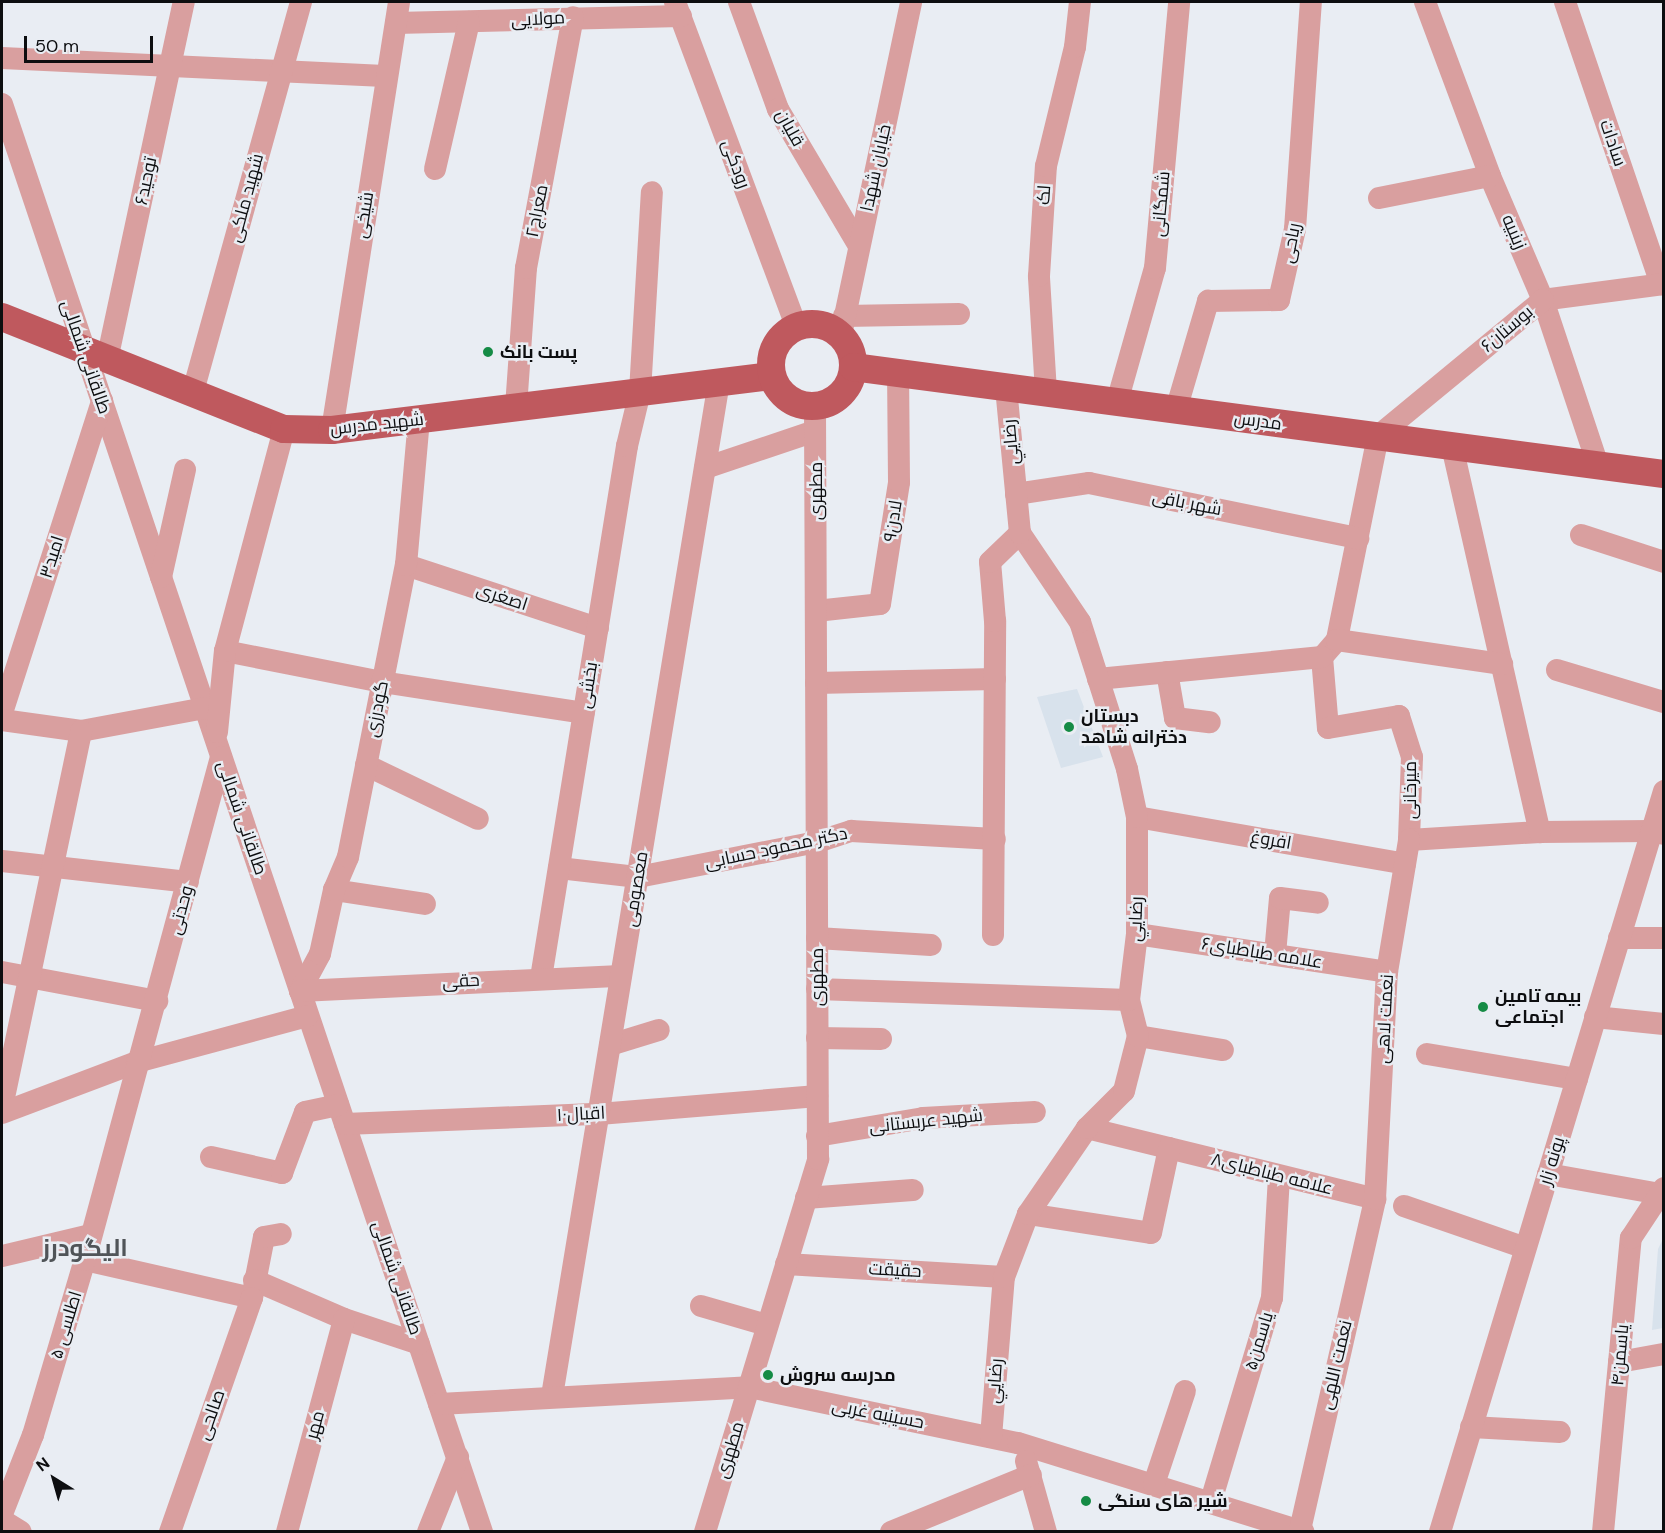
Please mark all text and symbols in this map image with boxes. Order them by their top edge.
street label: مولایی [510,7,566,31]
scale bar [27,24,156,62]
text: 50 m [35,34,79,58]
street label: قلیان [771,106,809,150]
street label: سادات [1595,117,1631,169]
street label: خیابان شهدا [856,122,896,214]
street label: رودکی [717,137,755,191]
street label: شهید ملکی [224,151,268,245]
street label: توحید۶ [130,155,162,207]
street label: شمگانی [1147,170,1175,238]
street label: معراج۲ [521,183,553,239]
street label: لک [1033,184,1055,206]
street label: شیخی [350,190,378,240]
street label: زینبیه [1497,211,1531,253]
street label: ریاحی [1277,221,1305,265]
street label: طالقانی شمالی [56,297,116,417]
street label: بوستان۶ [1477,301,1537,357]
place label: پست بانک [500,341,577,363]
marker: پست بانک [481,345,495,359]
street label: مدرس [1233,407,1283,435]
street label: شهید مدرس [329,408,425,440]
street label: رضایي [998,418,1024,466]
street label: مطهری [805,462,827,520]
street label: شهر بافی [1150,486,1224,520]
street label: لادن۹ [879,499,907,543]
street label: امید۳ [35,533,69,581]
street label: اصغری [474,579,530,615]
street label: بخشی [574,660,602,710]
street label: گودرزی [361,679,393,739]
place label: دبستان دخترانه شاهد [1081,706,1187,748]
marker: دبستان دخترانه شاهد [1062,720,1076,734]
street label: طالقانی شمالی [212,758,272,878]
street label: میرخانی [1399,761,1421,819]
street label: دکتر محمود حسابی [703,822,849,874]
street label: افروغ [1249,826,1293,854]
street label: معصومی [619,850,653,928]
street label: وحدتی [164,883,198,937]
street label: رضایي [1124,896,1148,942]
street label: علامه طباطبای۶ [1200,933,1324,973]
street label: مطهری [806,948,828,1006]
street label: حقی [442,969,480,993]
street label: نعمت لاهی [1372,974,1398,1064]
place label: بیمه تامین اجتماعی [1495,986,1581,1028]
marker: بیمه تامین اجتماعی [1476,1000,1490,1014]
street label: اقبال۱۰ [556,1102,606,1126]
street label: شهید عربستانی [868,1104,984,1138]
street label: پونه زار [1534,1134,1570,1188]
street label: علامه طباطبای۸ [1209,1148,1335,1200]
street label: طالقانی شمالی [367,1218,427,1338]
district label: الیگودرز [42,1234,128,1262]
street label: حقیقت [868,1258,922,1282]
street label: اطلسی ۵ [45,1288,87,1362]
street label: یاسمن۵ [1240,1309,1278,1373]
street label: نعمت اللهی [1315,1318,1357,1412]
street label: یاسمن۴ [1607,1323,1633,1387]
street label: رضایي [983,1358,1007,1404]
place label: مدرسه سروش [780,1364,896,1386]
marker: مدرسه سروش [761,1368,775,1382]
street label: صالحی [192,1387,230,1443]
street label: حسینیه غربی [830,1394,926,1434]
street label: مهر [301,1408,329,1442]
street label: مطهری [711,1419,749,1481]
north arrow [24,1449,84,1509]
text: N [32,1452,54,1476]
place label: شیر های سنگی [1098,1490,1228,1512]
marker: شیر های سنگی [1079,1494,1093,1508]

